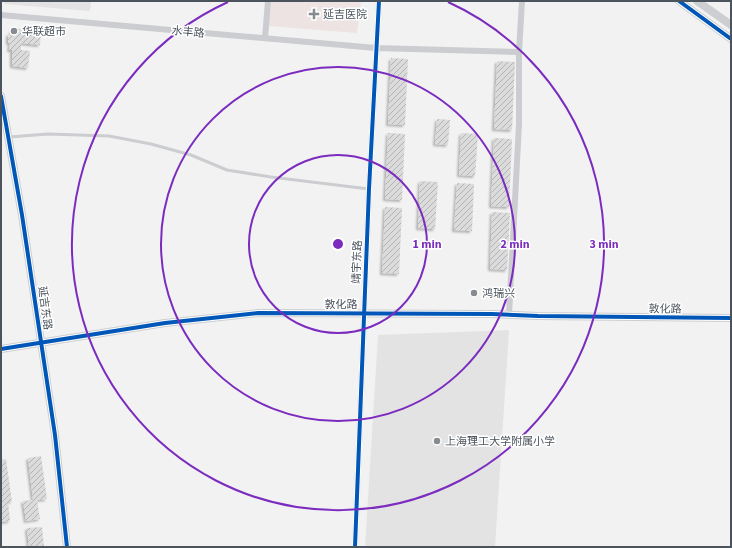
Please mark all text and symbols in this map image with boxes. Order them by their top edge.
place label: 延吉医院 [323,7,367,22]
marker: 延吉医院 [308,8,320,20]
street label: 水丰路 [171,23,205,41]
place label: 华联超市 [22,24,66,39]
marker: 华联超市 [9,26,19,36]
text: 1 min [412,236,442,253]
text: 2 min [500,236,530,253]
text: 3 min [589,236,619,253]
centre of rings [331,237,345,251]
street label: 靖宇东路 [349,240,365,284]
street label: 延吉东路 [35,285,55,331]
place label: 鸿瑞兴 [482,286,515,301]
marker: 鸿瑞兴 [469,288,479,298]
street label: 敦化路 [325,297,358,312]
street label: 敦化路 [648,301,682,317]
place label: 上海理工大学附属小学 [445,434,555,449]
marker: 上海理工大学附属小学 [432,436,442,446]

